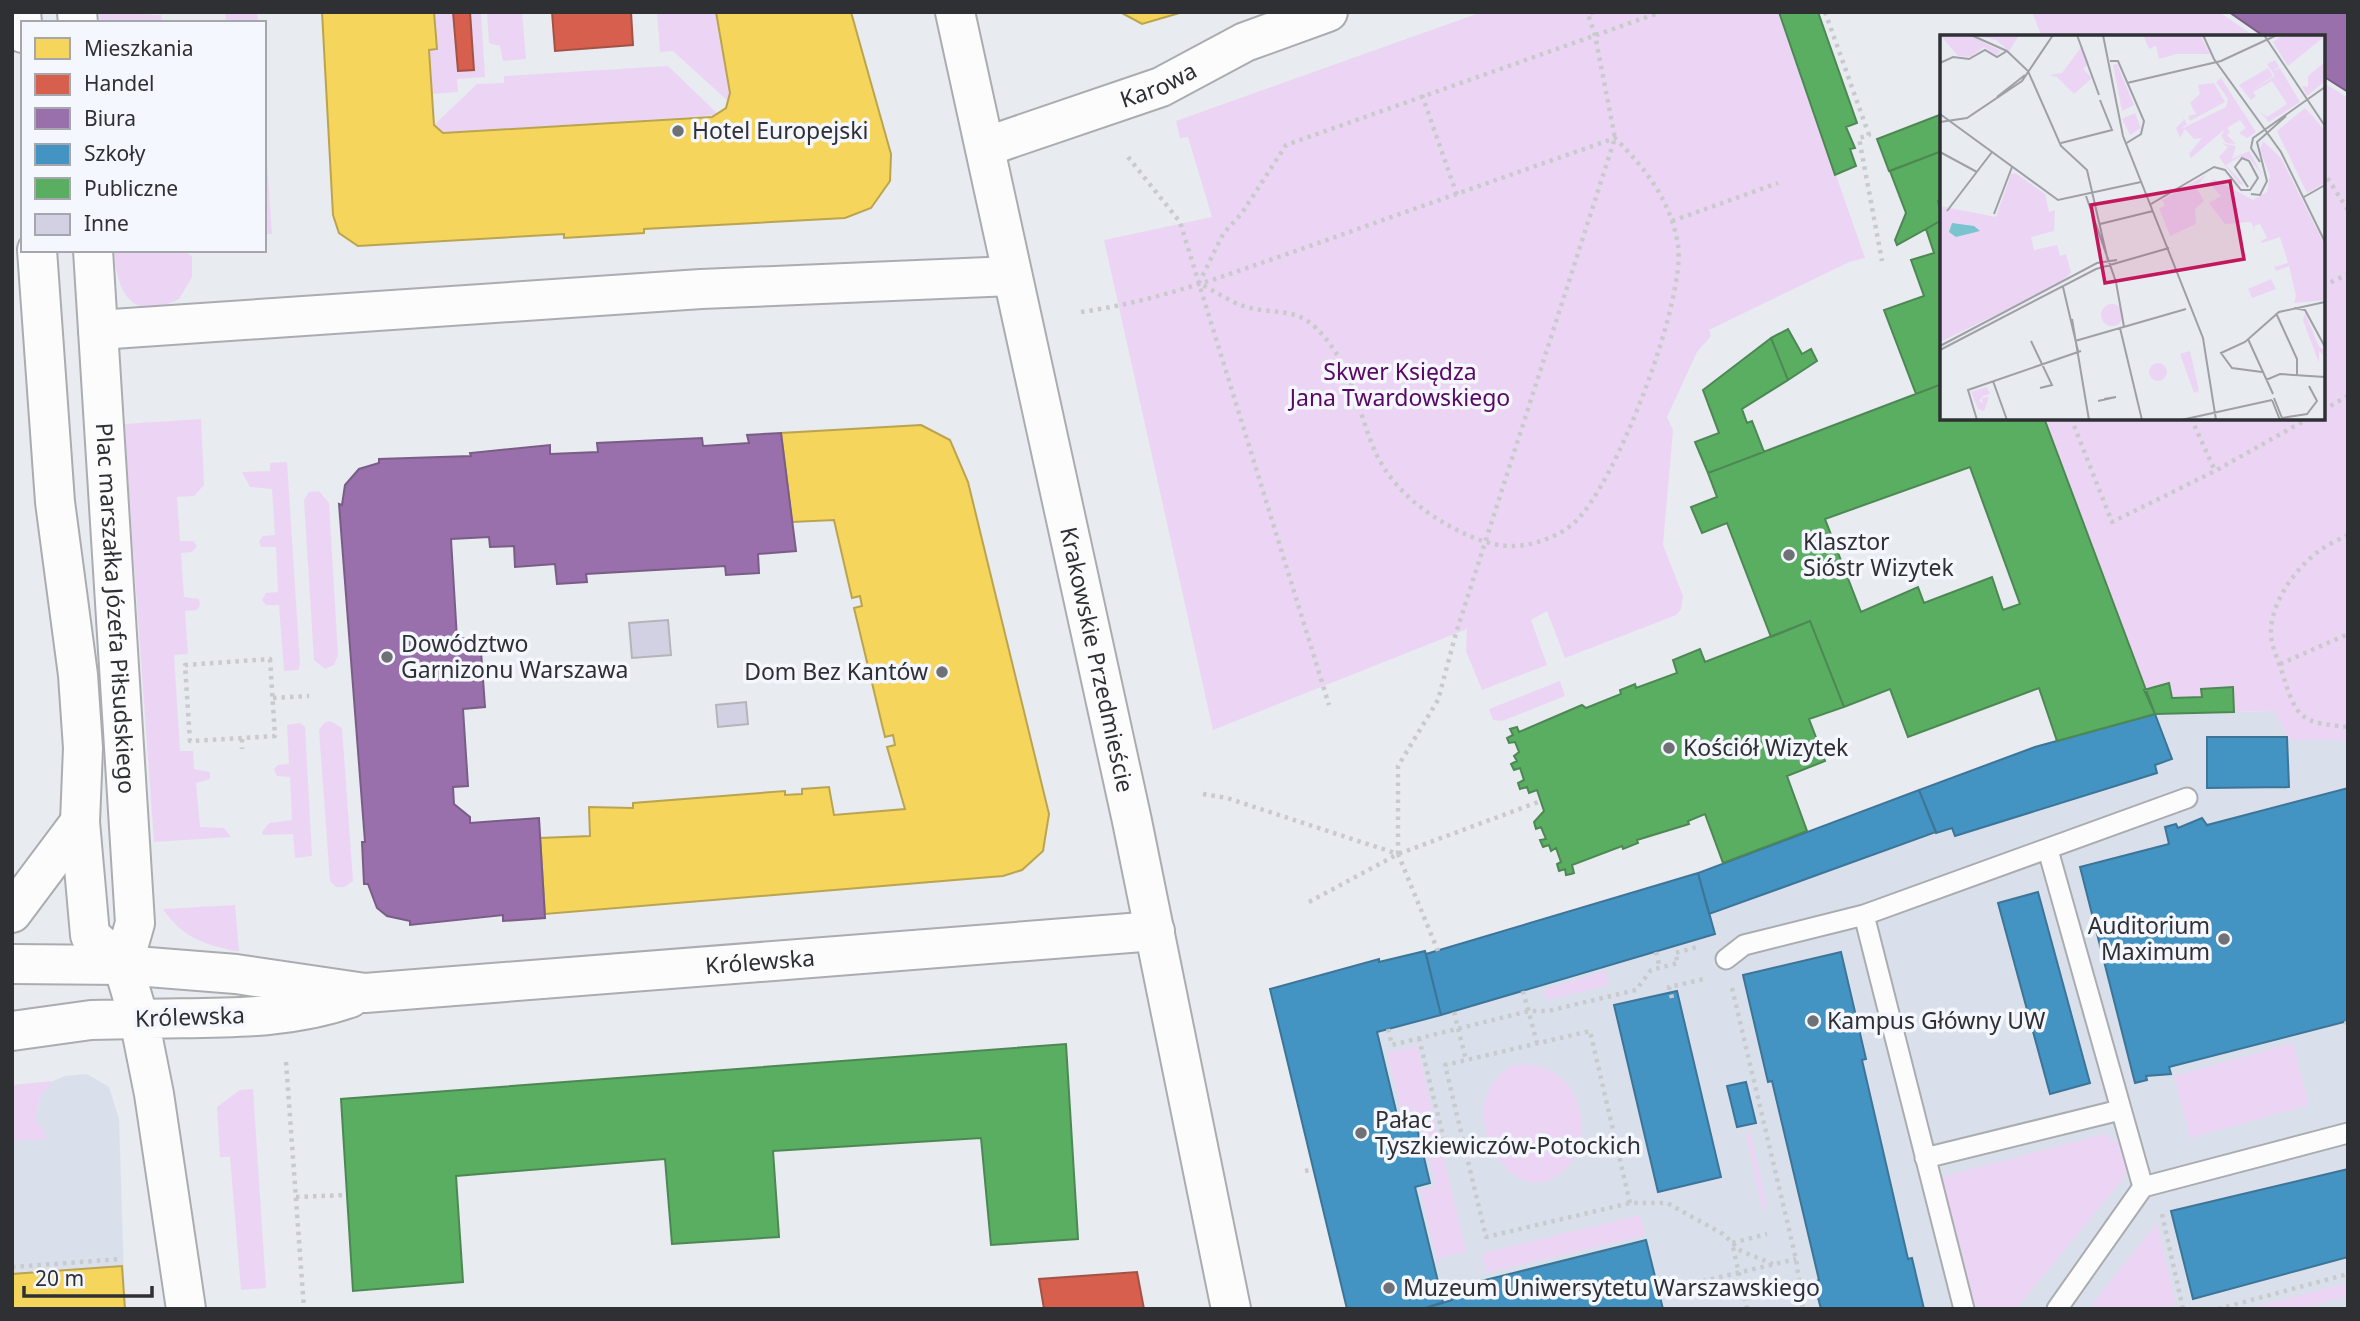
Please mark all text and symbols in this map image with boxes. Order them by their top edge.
legend [21,21,266,252]
text: Mieszkania [84,34,193,62]
inset map [1940,35,2325,420]
street label: Karowa [1116,54,1202,115]
text: Handel [84,69,155,97]
text: Biura [84,104,136,132]
place label: Hotel Europejski [692,114,868,146]
marker: Hotel Europejski [670,123,686,139]
text: Szkoły [84,139,146,167]
text: Publiczne [84,174,178,202]
text: Inne [84,209,129,237]
park label: Skwer Księdza Jana Twardowskiego [1288,355,1510,413]
street label: Plac marszałka Józefa Piłsudskiego [89,422,144,795]
street label: Krakowskie Przedmieście [1053,524,1142,795]
place label: Klasztor Sióstr Wizytek [1803,525,1954,583]
marker: Klasztor Sióstr Wizytek [1781,547,1797,563]
place label: Dowództwo Garnizonu Warszawa [401,627,628,685]
marker: Dowództwo Garnizonu Warszawa [379,649,395,665]
place label: Dom Bez Kantów [744,655,928,687]
marker: Dom Bez Kantów [934,664,950,680]
place label: Kościół Wizytek [1683,731,1849,763]
marker: Kościół Wizytek [1661,740,1677,756]
place label: Auditorium Maximum [2088,909,2210,967]
marker: Auditorium Maximum [2216,931,2232,947]
street label: Królewska [704,941,816,981]
street label: Królewska [134,998,245,1034]
place label: Kampus Główny UW [1827,1004,2046,1036]
marker: Kampus Główny UW [1805,1013,1821,1029]
place label: Pałac Tyszkiewiczów-Potockich [1375,1103,1641,1161]
marker: Pałac Tyszkiewiczów-Potockich [1353,1125,1369,1141]
scale bar [24,1254,152,1298]
text: 20 m [35,1264,84,1292]
place label: Muzeum Uniwersytetu Warszawskiego [1403,1271,1820,1303]
marker: Muzeum Uniwersytetu Warszawskiego [1381,1280,1397,1296]

